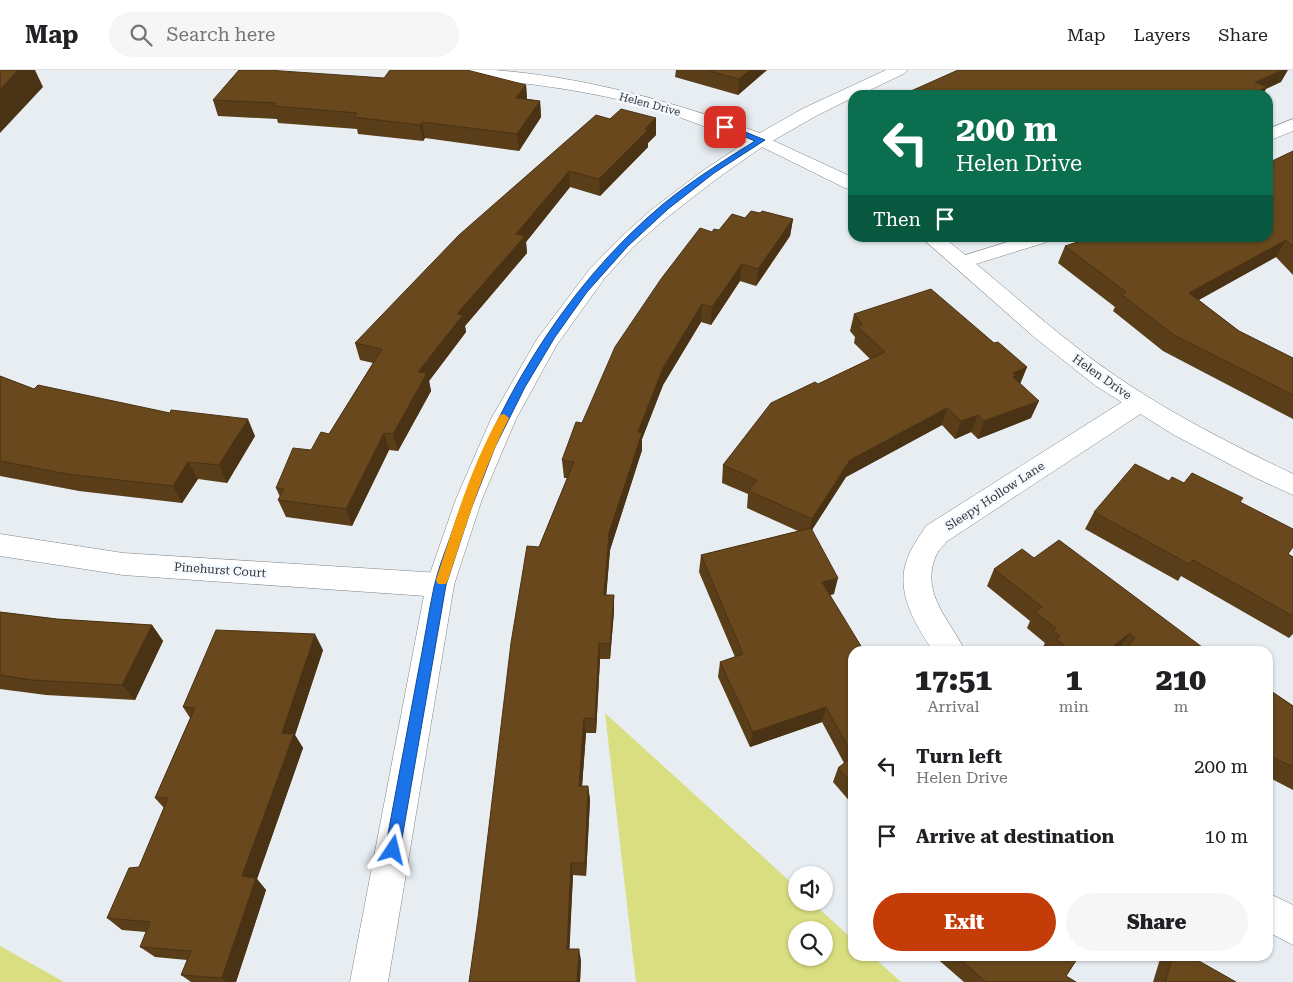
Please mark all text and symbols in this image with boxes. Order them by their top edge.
search box [109,12,459,57]
text: Map [25,21,79,49]
icon: search [127,21,155,49]
text: Search here [167,23,275,46]
text: Map [1067,24,1106,45]
text: Layers [1134,24,1190,45]
text: Share [1218,24,1268,45]
street label: Helen Drive [618,90,682,119]
pin [704,106,746,148]
text: 200 m [956,109,1057,150]
icon: left [873,110,938,175]
icon: arrive [711,113,739,141]
text: Helen Drive [956,151,1082,176]
icon: arrive [931,205,959,233]
text: Then [873,208,921,231]
street label: Helen Drive [1070,352,1135,403]
street label: Sleepy Hollow Lane [943,459,1047,533]
street label: Pinehurst Court [174,560,267,580]
text: 17:51 [915,662,992,697]
text: 1 [1065,662,1082,697]
text: 210 [1156,662,1206,697]
text: Arrival [927,697,979,716]
text: min [1059,697,1089,716]
text: m [1174,697,1188,716]
text: Turn left [916,745,1002,768]
icon: left [873,752,901,780]
text: 200 m [1194,755,1248,778]
text: Helen Drive [916,768,1008,787]
icon: arrive [873,822,901,850]
position arrow [366,823,418,875]
text: Arrive at destination [916,825,1114,848]
text: 10 m [1205,825,1248,848]
map controls [788,866,833,966]
button: sound [788,866,833,911]
button: Exit [873,893,1056,951]
button: Share [1066,893,1248,951]
button: search [788,921,833,966]

